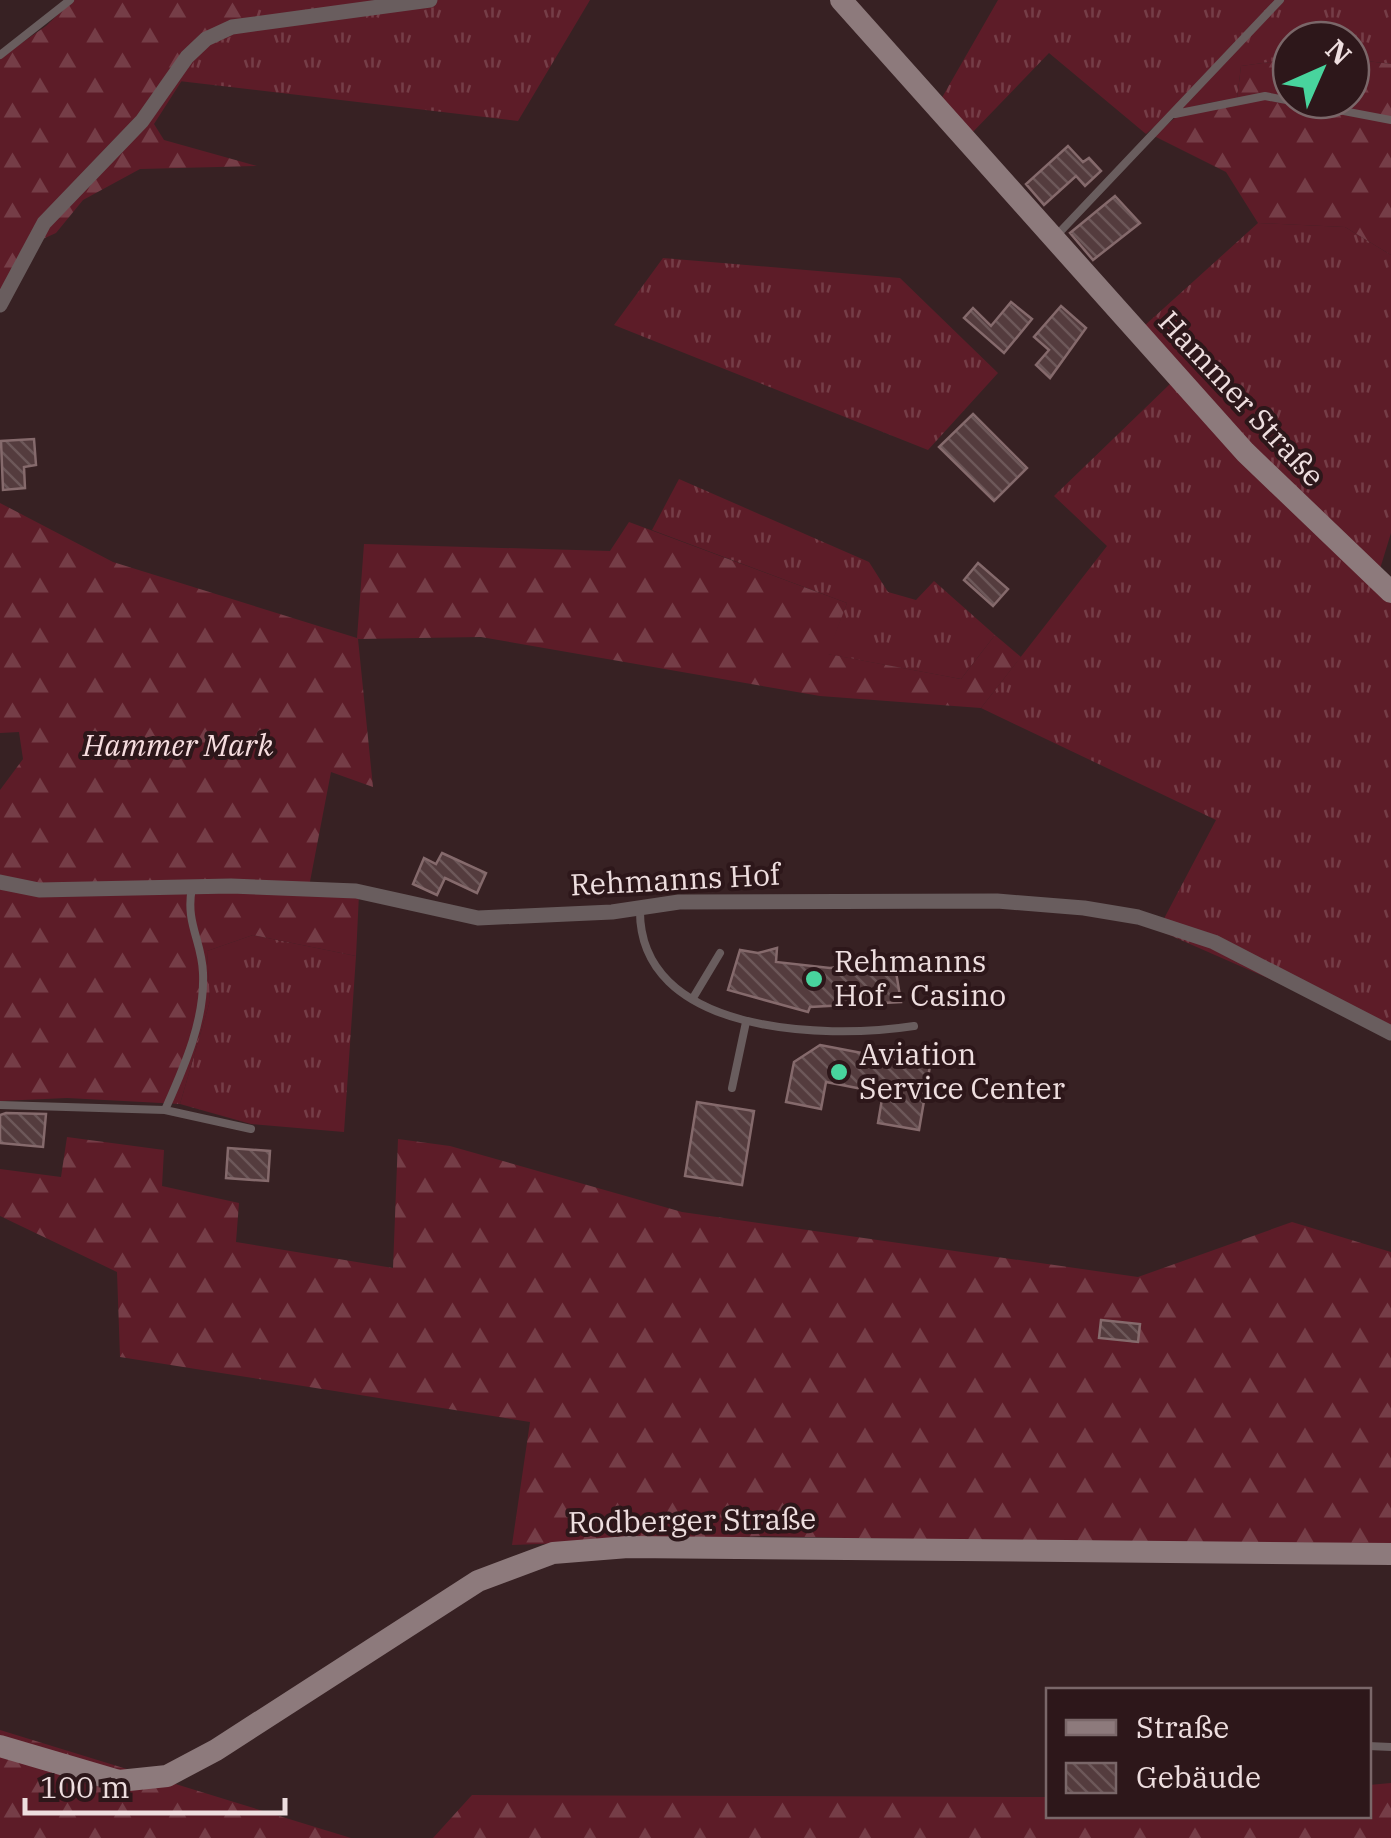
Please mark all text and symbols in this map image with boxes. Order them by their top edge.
north arrow [1271,20,1371,120]
text: N [1318,31,1360,73]
street label: Hammer Straße [1151,302,1334,494]
park label: Hammer Mark [82,725,273,764]
street label: Rehmanns Hof [569,853,783,903]
place label: Rehmanns Hof - Casino [834,941,1006,1014]
marker: Rehmanns Hof - Casino [803,968,825,990]
place label: Aviation Service Center [859,1034,1065,1107]
marker: Aviation Service Center [828,1061,850,1083]
street label: Rodberger Straße [567,1498,817,1541]
legend [1046,1688,1371,1818]
text: Straße [1136,1707,1229,1746]
scale bar [25,1753,285,1815]
text: Gebäude [1136,1757,1261,1796]
text: 100 m [40,1767,130,1806]

